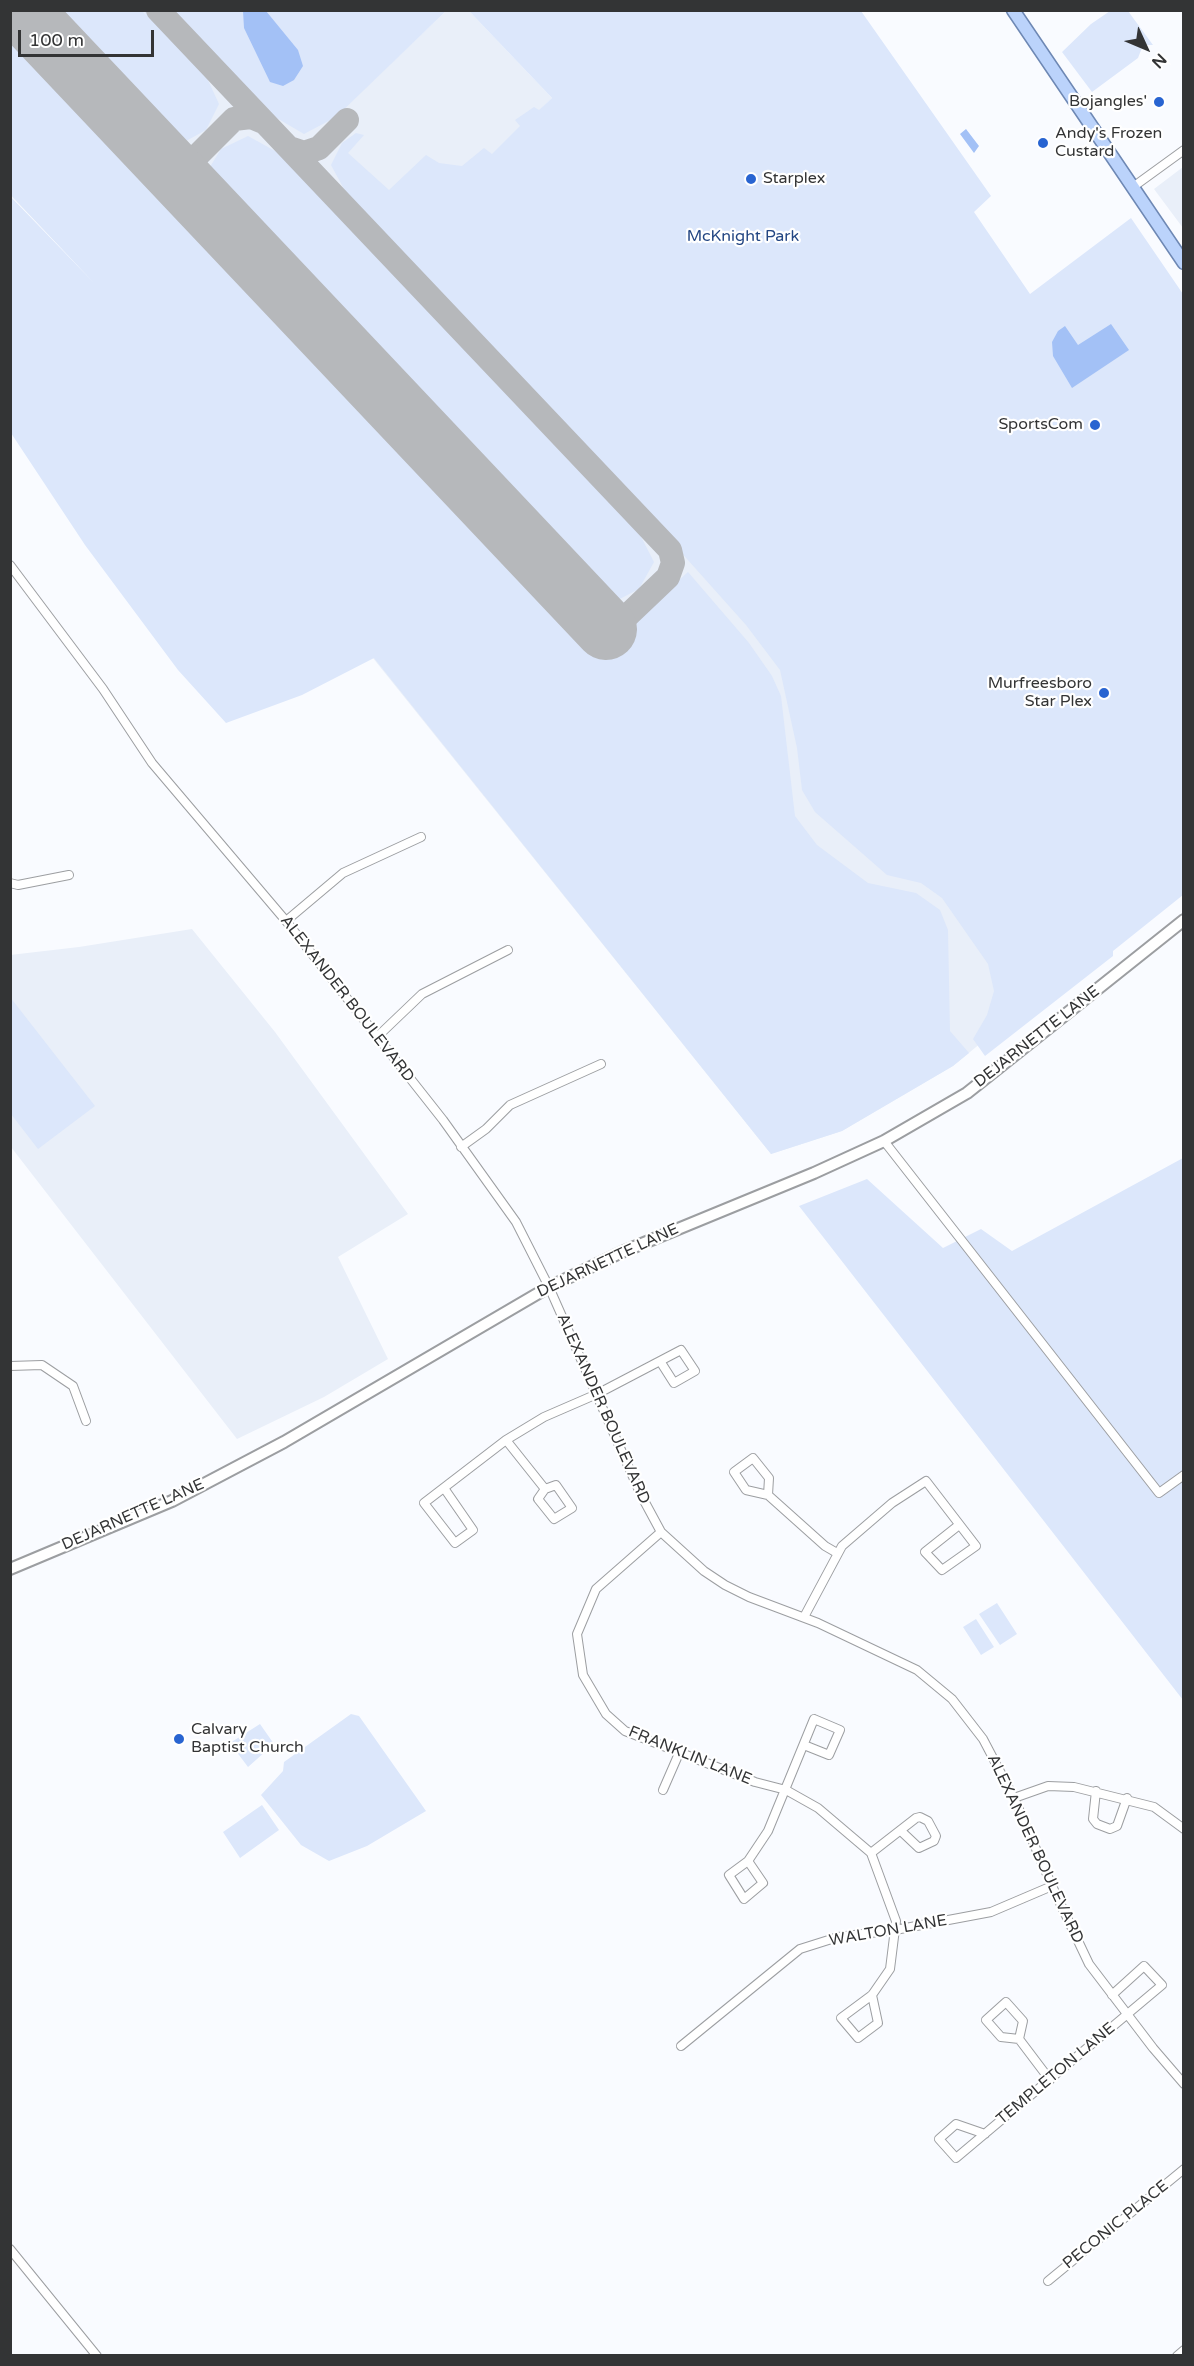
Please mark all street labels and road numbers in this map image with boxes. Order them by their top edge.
street label: ALEXANDER BOULEVARD [276,912,418,1086]
street label: DEJARNETTE LANE [970,982,1104,1092]
street label: DEJARNETTE LANE [534,1220,682,1302]
street label: ALEXANDER BOULEVARD [552,1311,654,1507]
street label: DEJARNETTE LANE [59,1475,207,1555]
street label: FRANKLIN LANE [626,1723,754,1789]
street label: ALEXANDER BOULEVARD [983,1751,1087,1947]
street label: WALTON LANE [828,1911,948,1951]
street label: TEMPLETON LANE [993,2019,1119,2129]
street label: PECONIC PLACE [1059,2177,1173,2273]

